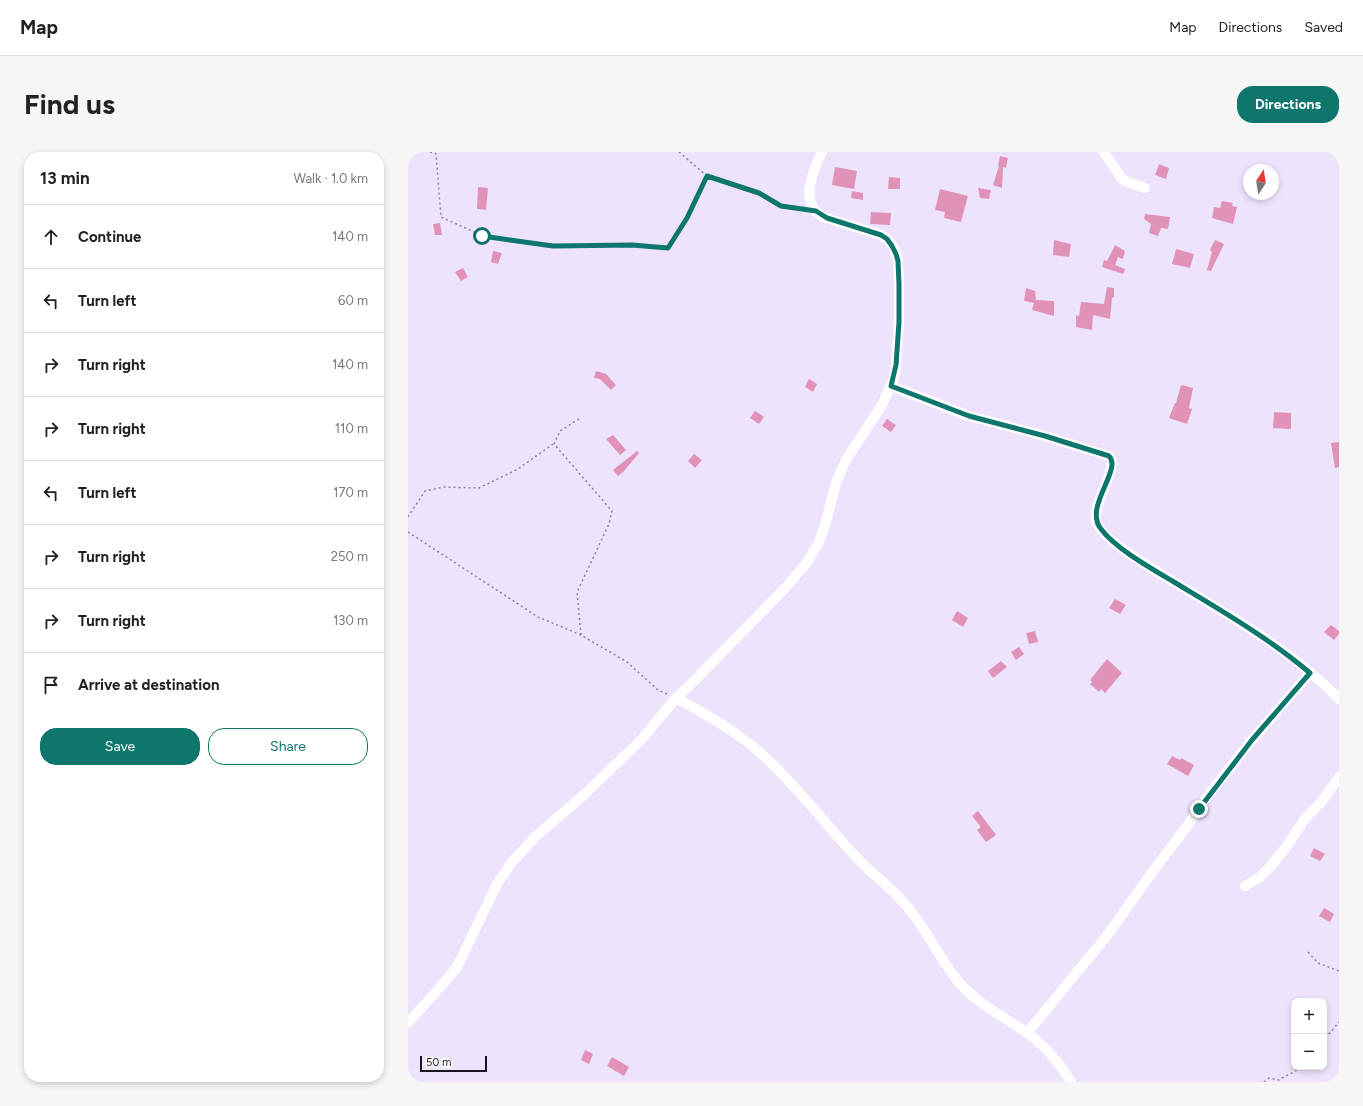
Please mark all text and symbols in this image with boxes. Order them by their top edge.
text: Map [20,16,58,39]
text: Map [1169,19,1197,36]
text: Directions [1219,19,1282,36]
text: Saved [1304,19,1343,36]
button: Directions [1237,86,1339,123]
text: Find us [24,87,115,121]
north arrow [1243,164,1279,200]
text: 13 min [40,168,90,188]
text: Walk · 1.0 km [294,171,368,186]
icon: ahead [40,226,62,248]
route start [473,227,491,245]
text: Continue [78,228,141,246]
text: 140 m [332,229,368,244]
icon: left [40,290,62,312]
text: Turn left [78,292,136,310]
text: 60 m [338,293,368,308]
icon: right [40,354,62,376]
text: Turn right [78,356,146,374]
text: 140 m [332,357,368,372]
icon: right [40,418,62,440]
text: Turn right [78,420,146,438]
text: 110 m [335,421,368,436]
icon: left [40,482,62,504]
text: Turn left [78,484,136,502]
text: 170 m [333,485,368,500]
icon: right [40,546,62,568]
text: Turn right [78,548,146,566]
text: 250 m [331,549,368,564]
icon: right [40,610,62,632]
text: Turn right [78,612,146,630]
text: 130 m [333,613,368,628]
icon: arrive [40,674,62,696]
text: Arrive at destination [78,676,219,694]
button: Save [40,728,200,765]
button: Share [208,728,368,765]
route end [1190,800,1208,818]
map controls [1291,998,1327,1070]
button: + [1291,998,1327,1034]
button: − [1291,1034,1327,1070]
scale bar [420,1054,487,1073]
text: 50 m [426,1056,451,1069]

